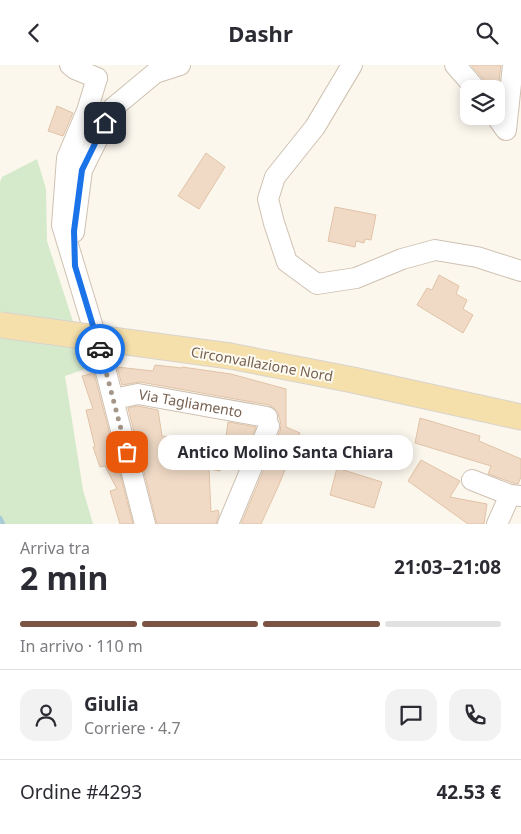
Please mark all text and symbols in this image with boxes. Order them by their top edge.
text: Dashr [228,18,293,48]
icon: back [20,19,48,47]
icon: search [473,19,501,47]
map controls [460,80,505,125]
button: layers [460,80,505,125]
pin [84,102,126,144]
icon: home [91,109,119,137]
courier [75,324,125,374]
icon: car [86,335,114,363]
street label: Circonvallazione Nord [190,342,335,385]
street label: Via Tagliamento [137,384,244,421]
pin [106,431,148,473]
callout: Antico Molino Santa Chiara [157,435,412,469]
icon: bag [113,438,141,466]
text: Antico Molino Santa Chiara [178,441,393,463]
text: Arriva tra [20,537,90,559]
text: 21:03–21:08 [394,554,501,580]
text: 2 min [20,556,108,599]
text: In arrivo · 110 m [20,635,143,657]
button: person [20,689,72,741]
button: chat [385,689,437,741]
button: phone [449,689,501,741]
text: Giulia [84,691,139,717]
text: Corriere · 4.7 [84,717,181,739]
text: Ordine #4293 [20,779,142,805]
text: 42.53 € [436,779,501,805]

